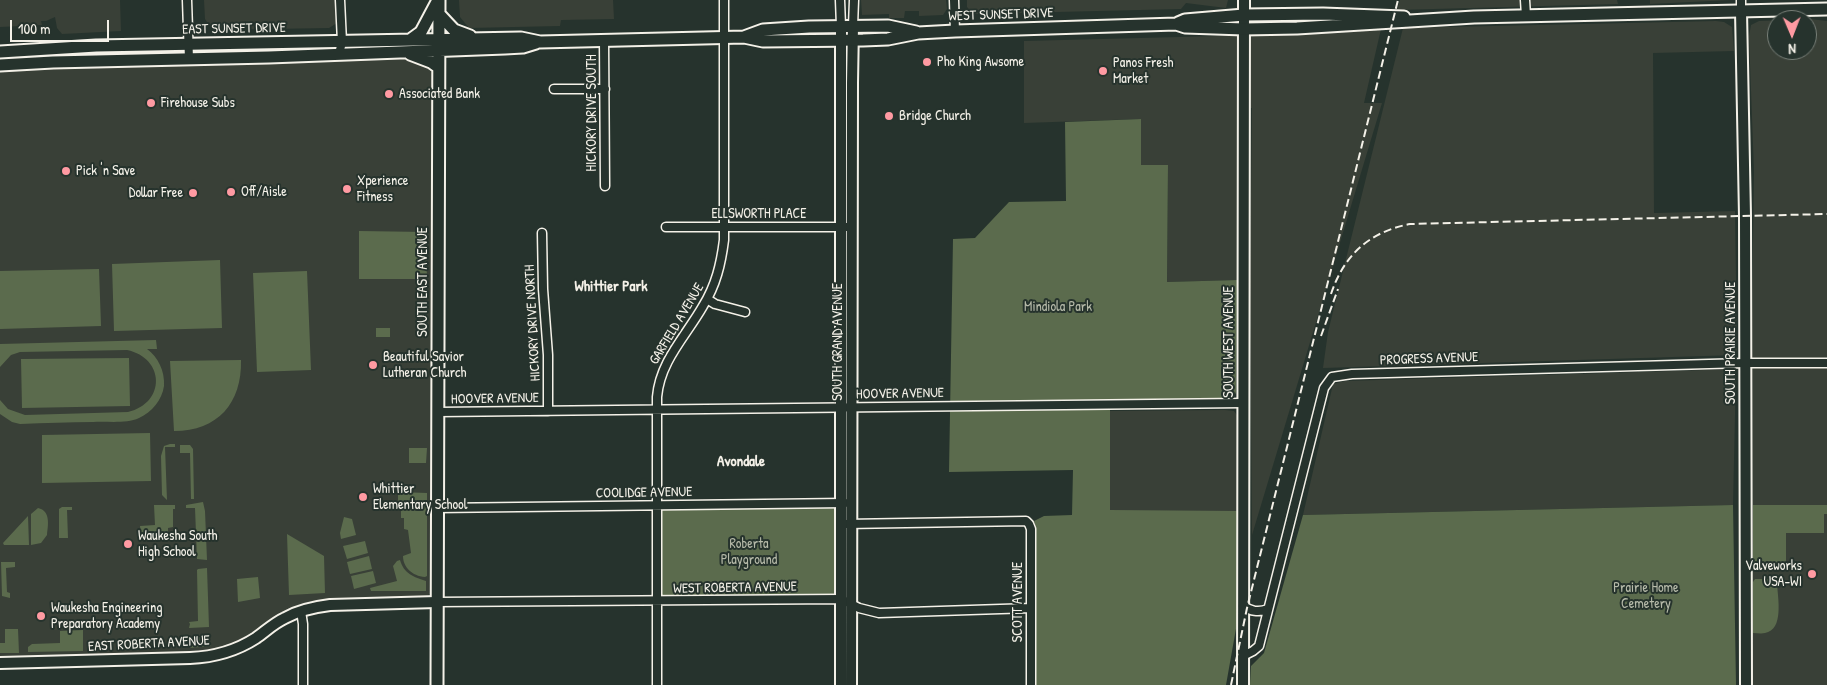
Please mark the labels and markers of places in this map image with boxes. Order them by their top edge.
place label: Pho King Awsome [937,54,1024,70]
place label: Panos Fresh Market [1113,55,1173,88]
marker: Pho King Awsome [921,56,933,68]
marker: Panos Fresh Market [1097,65,1109,77]
place label: Associated Bank [399,86,480,102]
marker: Associated Bank [383,88,395,100]
place label: Firehouse Subs [161,95,235,111]
marker: Firehouse Subs [145,97,157,109]
place label: Bridge Church [899,108,971,124]
marker: Bridge Church [883,110,895,122]
place label: Pick 'n Save [76,163,135,179]
marker: Pick 'n Save [60,165,72,177]
place label: Xperience Fitness [357,173,408,206]
marker: Xperience Fitness [341,183,353,195]
place label: Off/Aisle [241,184,287,200]
place label: Dollar Free [129,185,183,201]
marker: Off/Aisle [225,186,237,198]
marker: Dollar Free [187,187,199,199]
place label: Beautiful Savior Lutheran Church [383,349,466,382]
marker: Beautiful Savior Lutheran Church [367,359,379,371]
place label: Whittier Elementary School [373,481,467,514]
marker: Whittier Elementary School [357,491,369,503]
place label: Waukesha South High School [138,528,217,560]
marker: Waukesha South High School [122,538,134,550]
place label: Valveworks USA-WI [1745,558,1802,590]
marker: Valveworks USA-WI [1806,568,1818,580]
place label: Waukesha Engineering Preparatory Academy [51,600,163,632]
marker: Waukesha Engineering Preparatory Academy [35,610,47,622]

